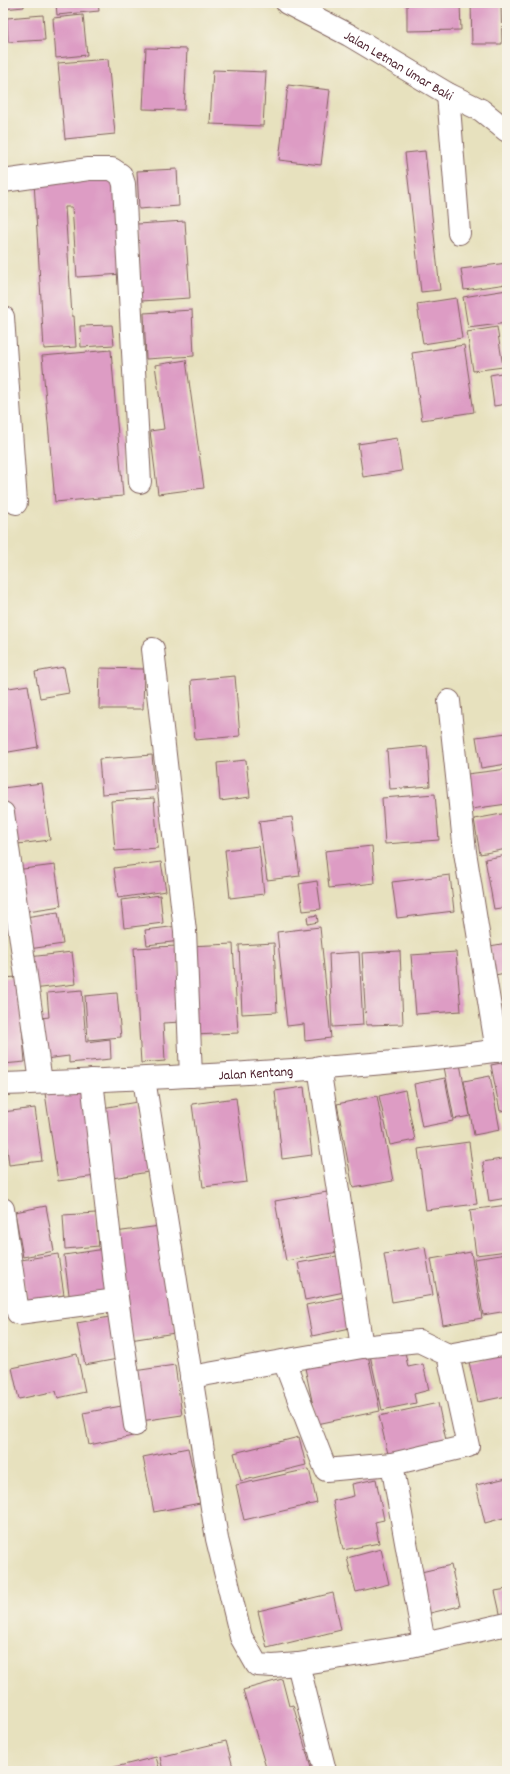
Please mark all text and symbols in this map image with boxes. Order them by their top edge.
street label: Jalan Letnan Umar Baki [340,26,456,107]
street label: Jalan Kentang [218,1062,294,1087]

